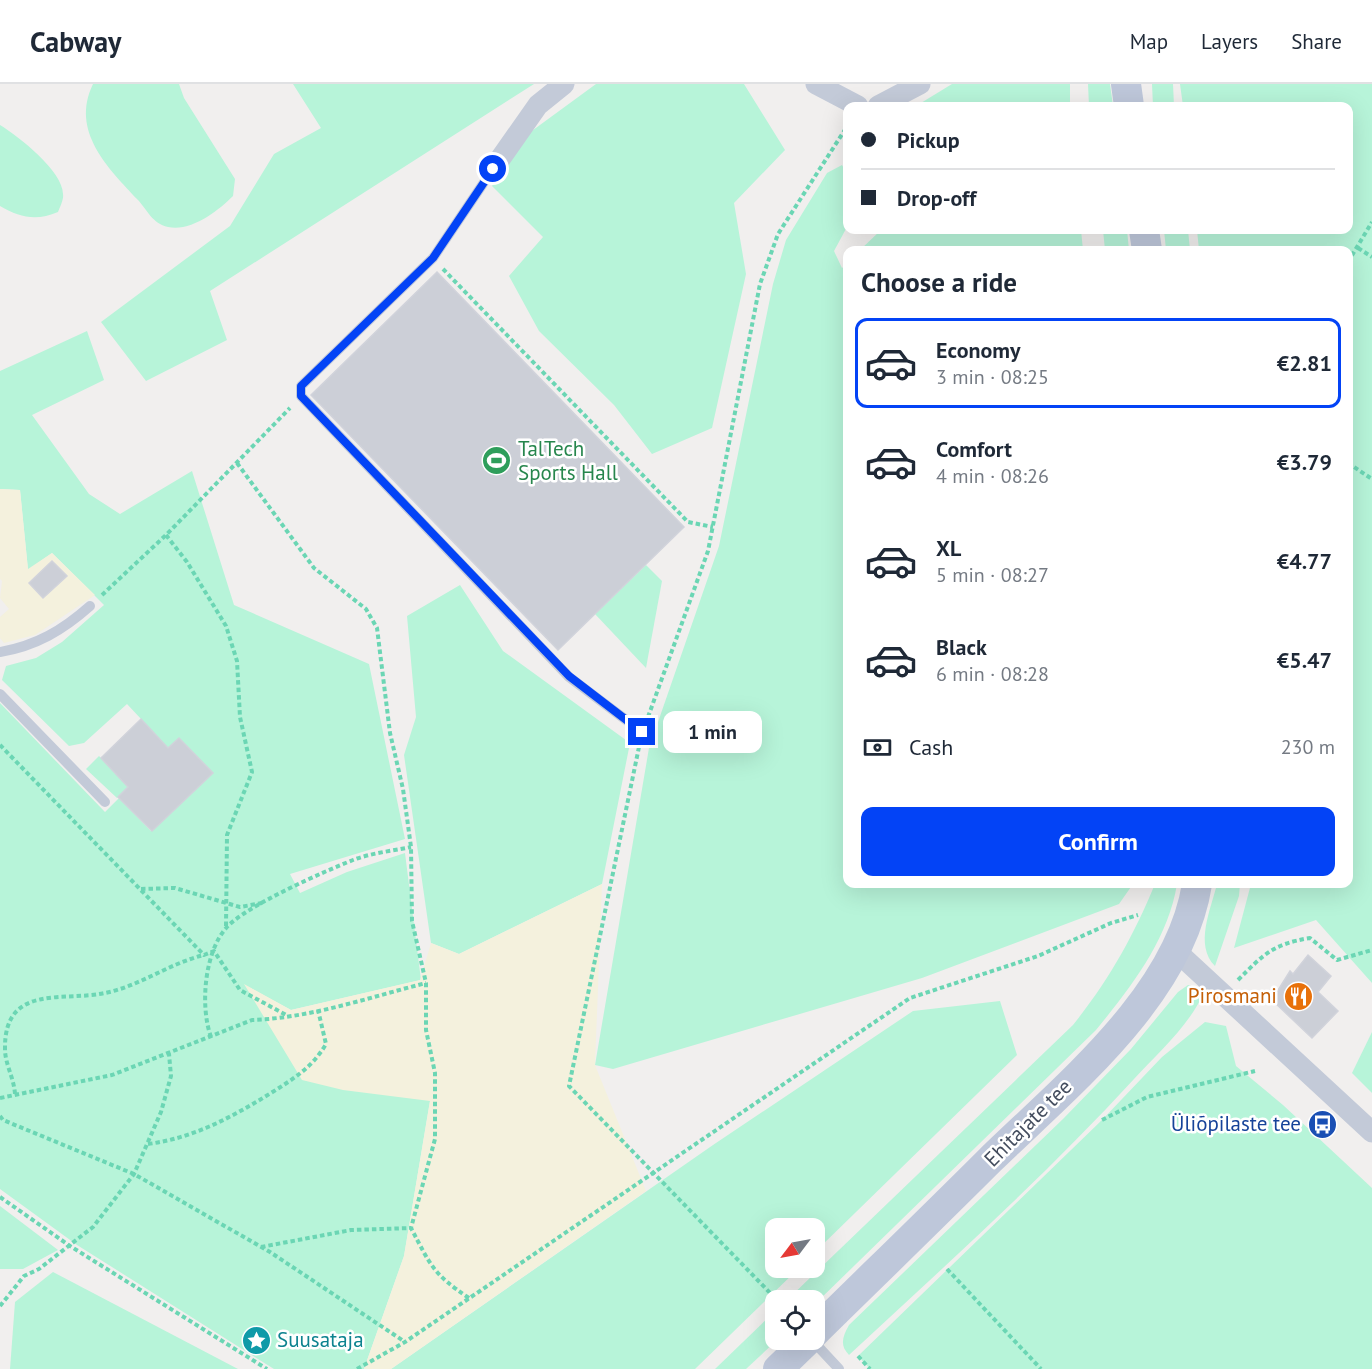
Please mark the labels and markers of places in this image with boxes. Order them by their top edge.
place label: TalTech Sports Hall [518,435,618,486]
sports icon: TalTech Sports Hall [481,445,513,477]
restaurant icon: Pirosmani [1282,980,1314,1012]
place label: Pirosmani [1188,982,1277,1009]
bus stop icon: Üliõpilaste tee [1306,1108,1338,1140]
place label: Üliõpilaste tee [1171,1110,1301,1137]
place icon: Suusataja [240,1324,272,1356]
place label: Suusataja [277,1326,364,1353]

